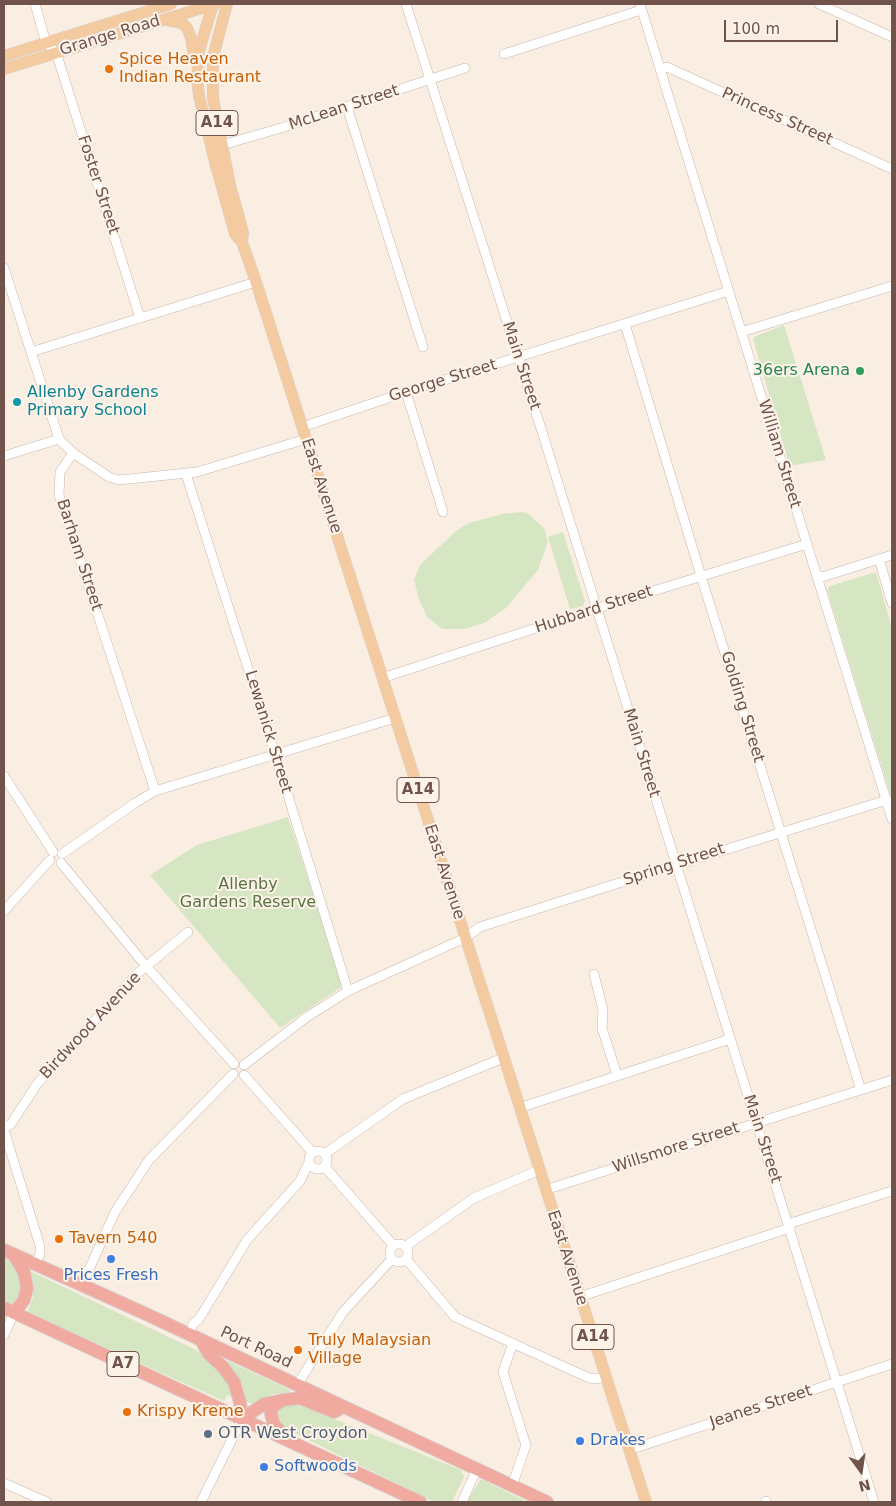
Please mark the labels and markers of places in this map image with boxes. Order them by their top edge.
place label: Spice Heaven Indian Restaurant [119,50,261,88]
marker: Spice Heaven Indian Restaurant [103,63,115,75]
place label: 36ers Arena [753,361,850,381]
marker: 36ers Arena [854,365,866,377]
place label: Allenby Gardens Primary School [27,383,159,421]
marker: Allenby Gardens Primary School [11,396,23,408]
place label: Tavern 540 [69,1229,157,1249]
marker: Tavern 540 [53,1233,65,1245]
marker: Prices Fresh [105,1253,117,1265]
place label: Prices Fresh [63,1266,159,1286]
place label: Truly Malaysian Village [308,1331,431,1369]
marker: Truly Malaysian Village [292,1344,304,1356]
place label: Krispy Kreme [137,1402,244,1422]
marker: Krispy Kreme [121,1406,133,1418]
place label: OTR West Croydon [218,1424,368,1444]
marker: OTR West Croydon [202,1428,214,1440]
place label: Drakes [590,1431,646,1451]
marker: Drakes [574,1435,586,1447]
place label: Softwoods [274,1457,357,1477]
marker: Softwoods [258,1461,270,1473]

